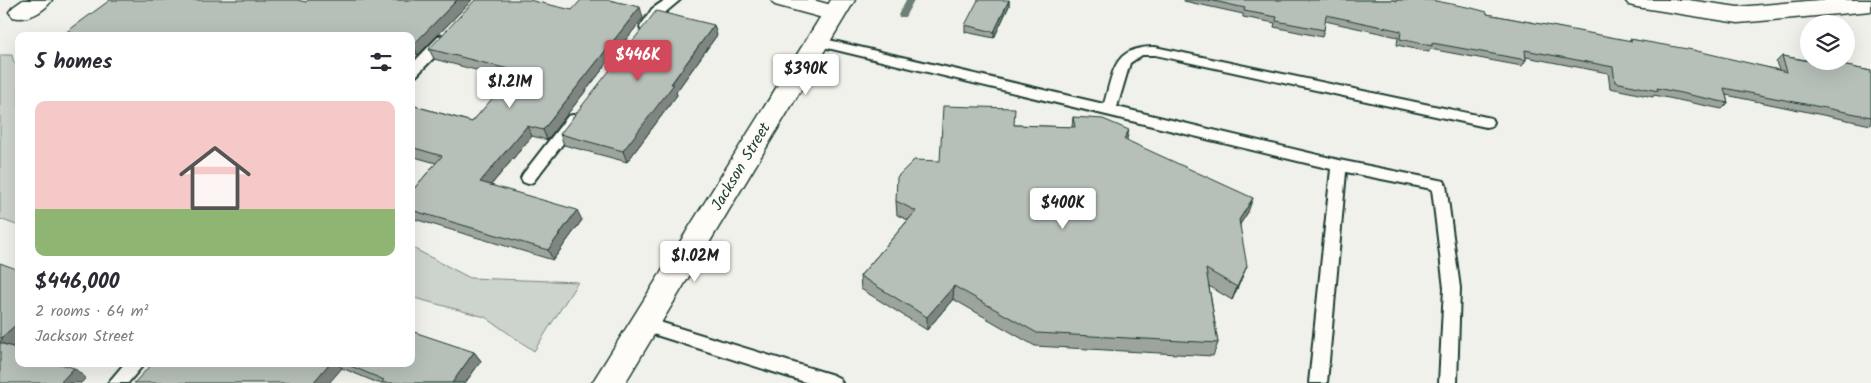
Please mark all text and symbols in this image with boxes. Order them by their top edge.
map controls [1800,15,1855,70]
button: layers [1800,15,1855,70]
pin: $446K [603,39,673,82]
text: $446K [615,43,661,68]
text: 5 homes [35,46,112,79]
icon: filters [367,48,395,76]
pin: $390K [771,54,841,96]
text: $390K [784,57,828,82]
pin: $1.21M [469,66,551,109]
text: $1.21M [488,70,532,95]
street label: Jackson Street [705,117,778,216]
icon: home [170,133,260,223]
pin: $400K [1028,188,1098,230]
text: $400K [1041,191,1085,216]
pin: $1.02M [654,240,736,283]
text: $1.02M [671,244,719,269]
text: $446,000 [35,266,120,299]
text: 2 rooms · 64 m² [35,299,148,324]
text: Jackson Street [35,324,134,349]

